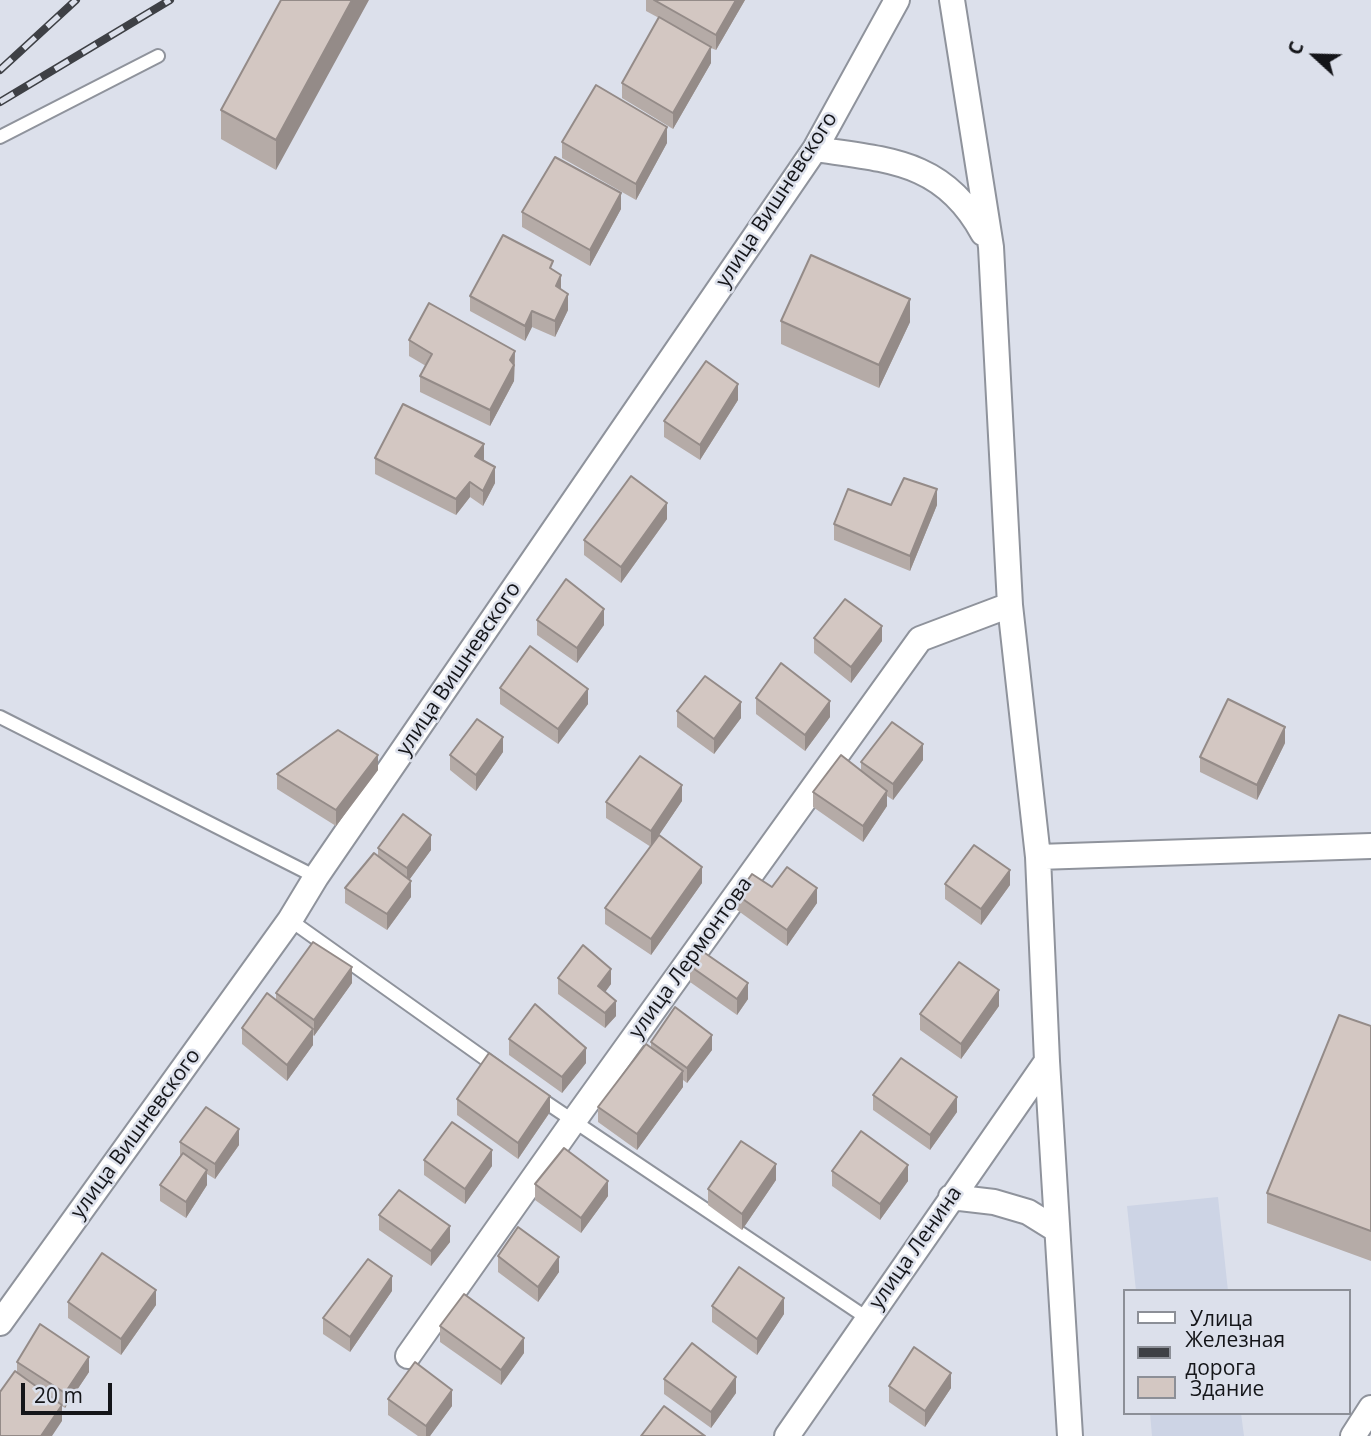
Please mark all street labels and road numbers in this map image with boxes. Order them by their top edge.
street label: улица Вишневского [711,108,843,292]
street label: улица Вишневского [391,577,527,761]
street label: улица Лермонтова [624,872,758,1044]
street label: улица Вишневского [66,1044,206,1224]
street label: улица Ленина [864,1182,968,1314]

